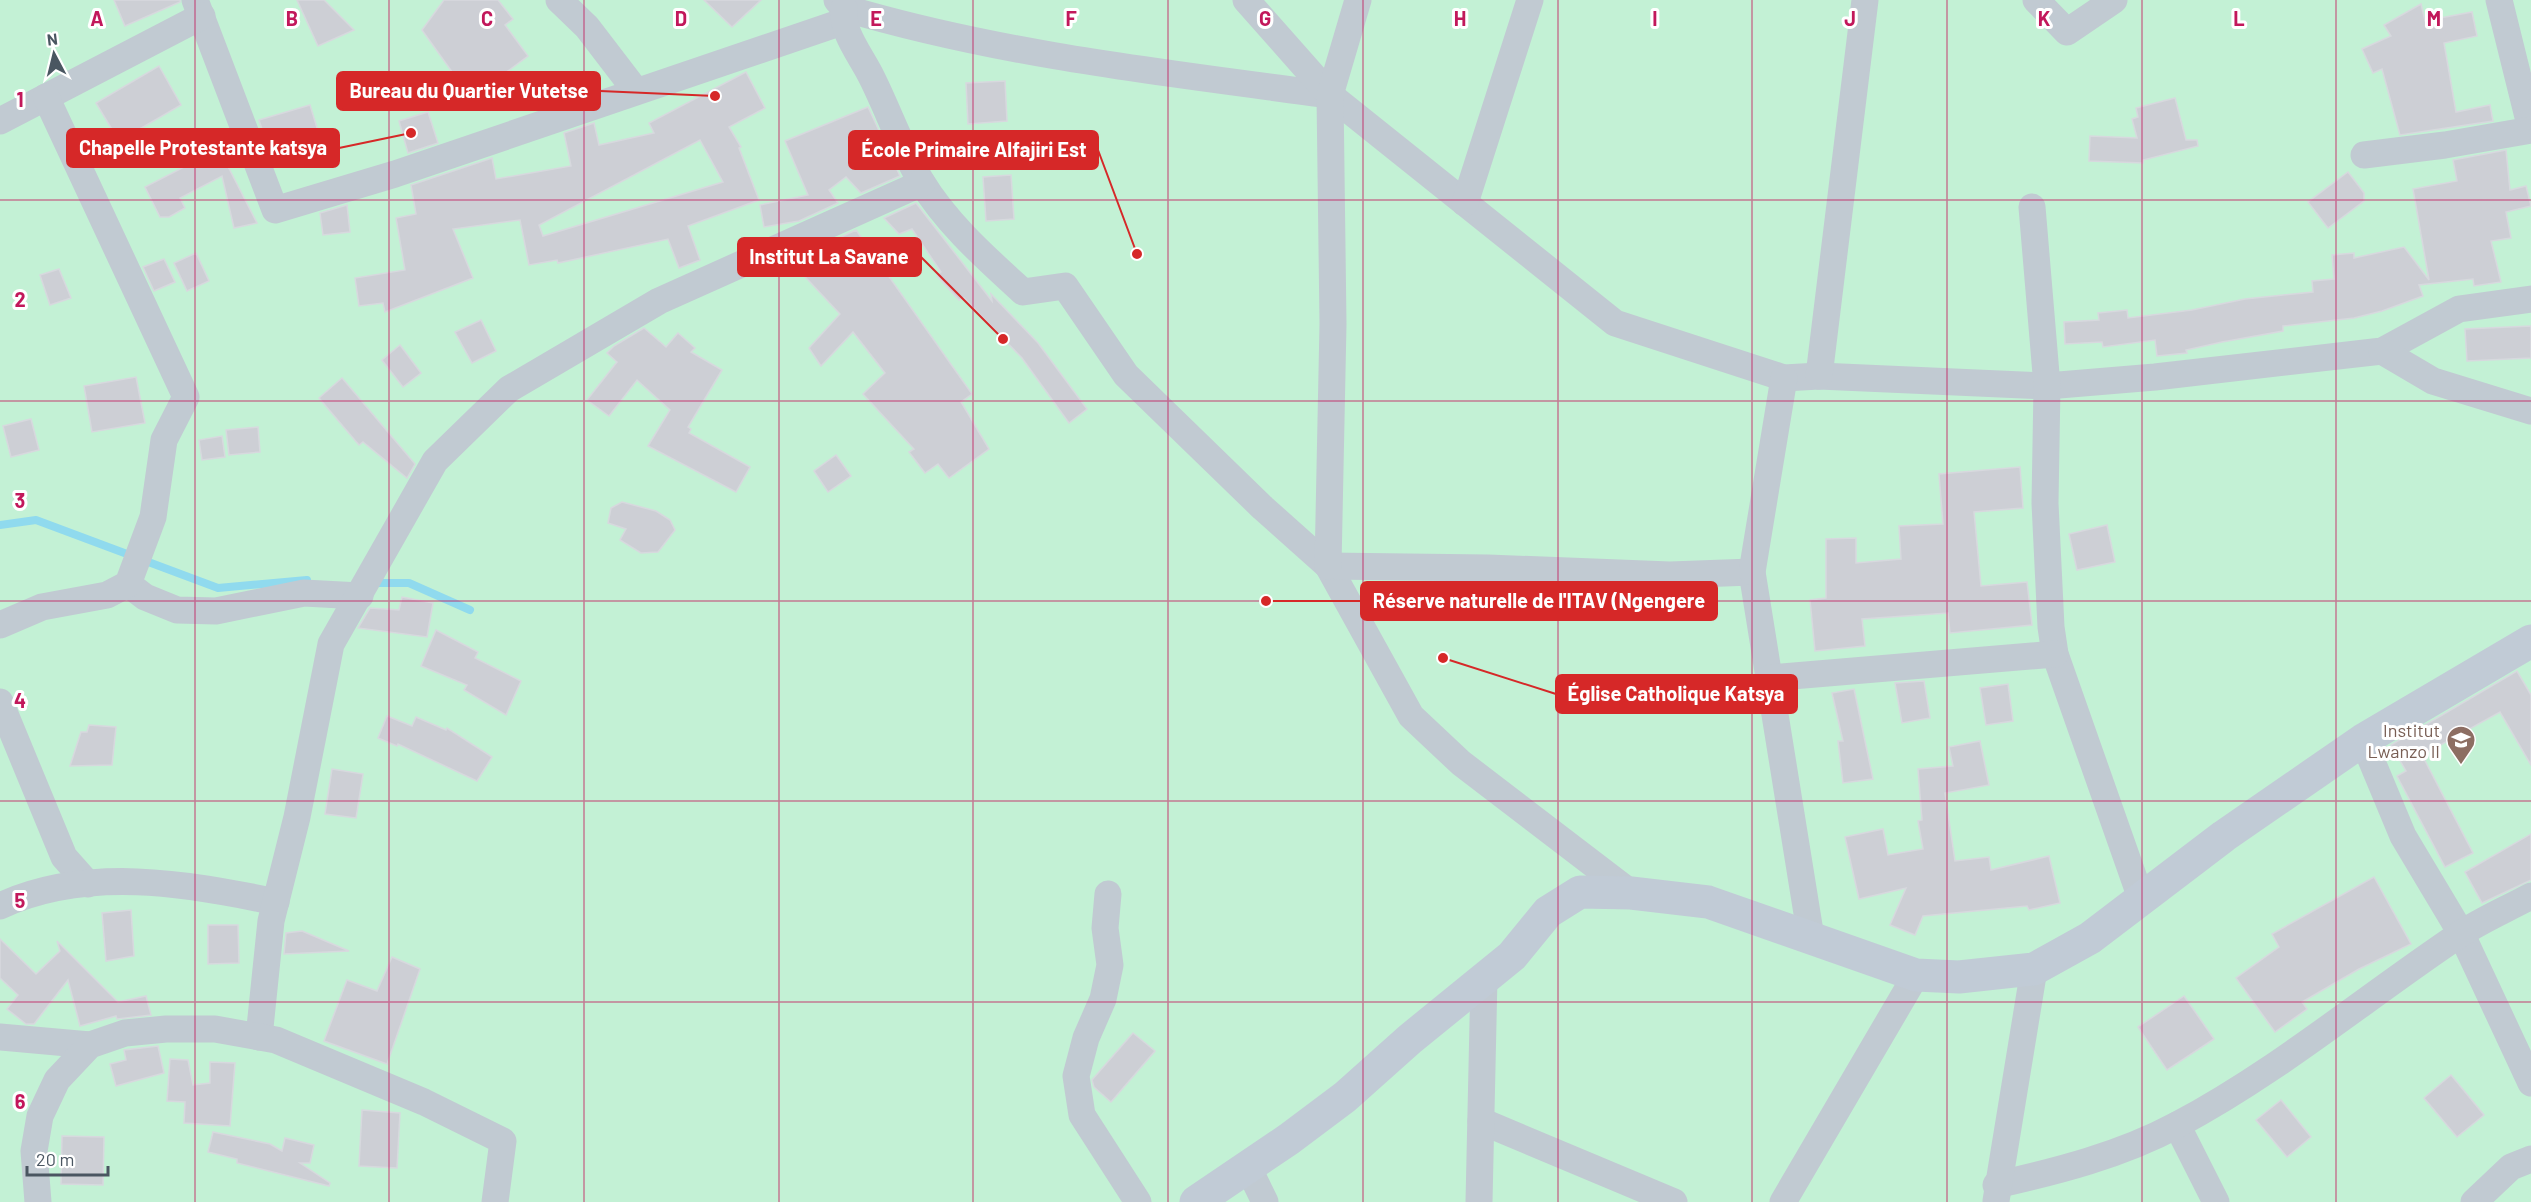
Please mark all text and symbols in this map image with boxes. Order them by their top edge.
text: A [90,6,104,30]
text: B [286,6,298,30]
text: C [481,6,493,30]
text: D [675,6,687,30]
text: E [870,6,882,30]
text: F [1065,6,1077,30]
text: G [1259,6,1271,30]
text: H [1454,6,1466,30]
text: I [1652,6,1658,30]
text: J [1844,6,1856,30]
text: K [2038,6,2051,30]
text: L [2233,6,2245,30]
text: M [2427,6,2441,30]
north arrow [24,24,84,84]
text: N [46,29,59,49]
callout: Bureau du Quartier Vutetse [337,72,600,110]
text: Bureau du Quartier Vutetse [349,78,589,102]
text: 1 [16,87,24,111]
callout: Chapelle Protestante katsya [67,129,339,167]
callout: École Primaire Alfajiri Est [849,131,1098,169]
text: Chapelle Protestante katsya [79,135,327,159]
text: École Primaire Alfajiri Est [861,137,1087,161]
callout: Institut La Savane [738,238,921,276]
text: Institut La Savane [749,244,909,268]
text: 2 [14,287,26,311]
text: 3 [15,488,25,512]
callout: Réserve naturelle de l'ITAV (Ngengere [1361,582,1717,620]
text: Réserve naturelle de l'ITAV (Ngengere [1373,588,1705,612]
callout: Église Catholique Katsya [1556,675,1797,713]
text: Église Catholique Katsya [1568,681,1784,705]
text: 4 [14,688,26,712]
place label: Institut Lwanzo II [2368,719,2440,762]
school or university icon: Institut Lwanzo II [2445,724,2477,766]
text: 5 [15,888,26,912]
text: 6 [15,1089,26,1113]
scale bar [27,1139,108,1177]
text: 20 m [36,1148,74,1170]

